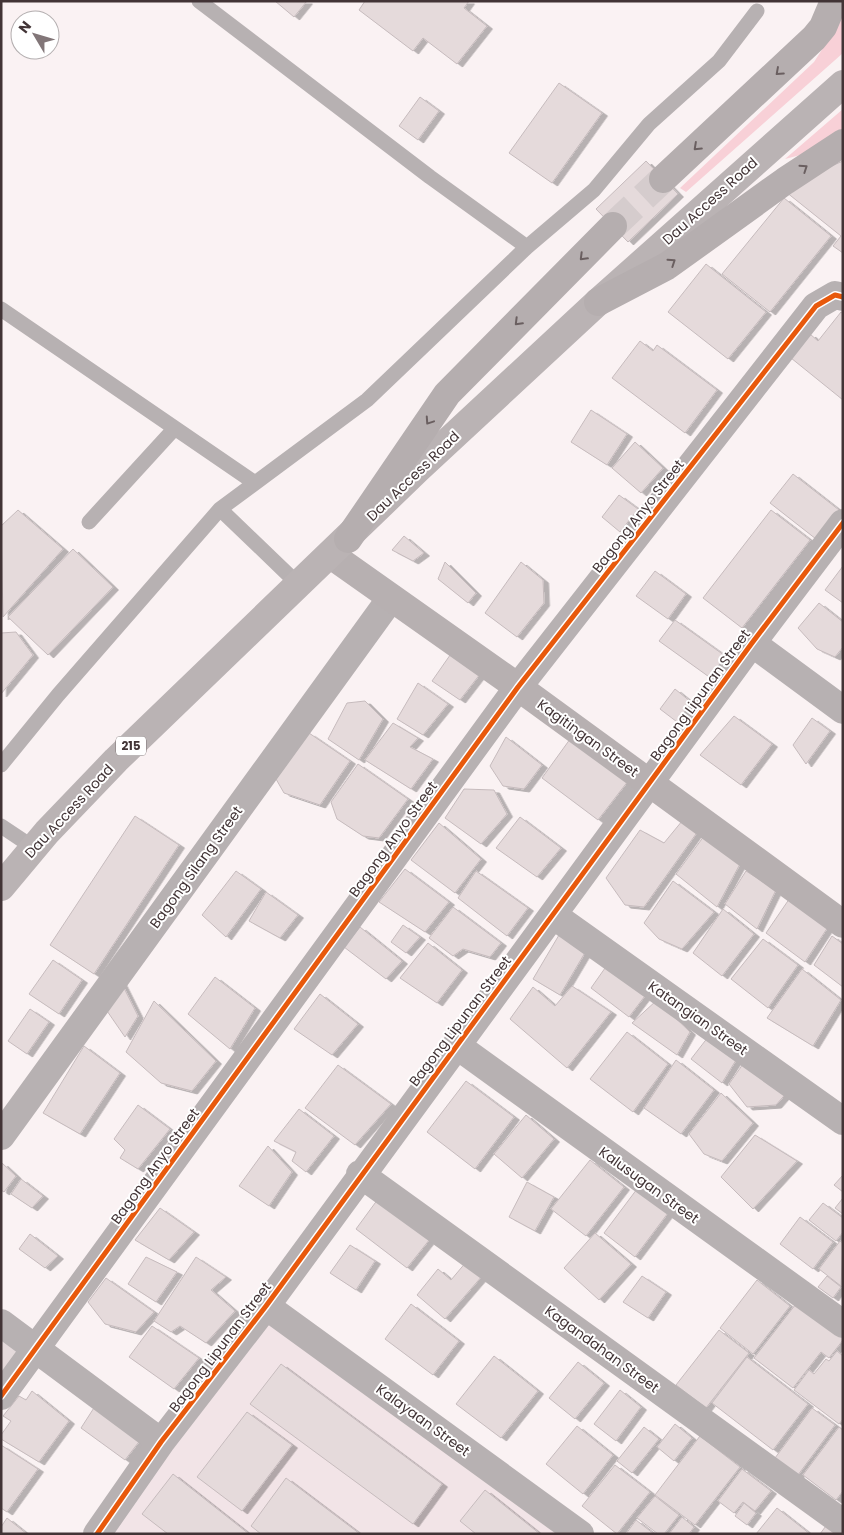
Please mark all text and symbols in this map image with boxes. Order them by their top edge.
north arrow [10,10,60,60]
text: N [14,17,36,37]
one-way arrow [775,66,784,75]
one-way arrow [693,141,702,150]
street label: Dau Access Road [658,153,762,249]
one-way arrow [798,165,808,174]
one-way arrow [579,251,588,260]
one-way arrow [666,259,676,268]
one-way arrow [515,316,524,325]
one-way arrow [426,415,435,425]
street label: Dau Access Road [362,426,464,526]
street label: Bagong Anyo Street [587,455,689,577]
street label: Bagong Lipunan Street [645,625,755,765]
street label: Kagitingan Street [533,694,643,782]
road number: 215 [116,736,146,756]
street label: Dau Access Road [20,760,118,862]
street label: Bagong Anyo Street [344,777,442,901]
street label: Bagong Silang Street [145,802,247,932]
street label: Bagong Lipunan Street [404,952,516,1090]
street label: Katangian Street [644,976,752,1060]
street label: Bagong Anyo Street [106,1104,204,1228]
street label: Kalusugan Street [595,1142,703,1228]
street label: Bagong Lipunan Street [164,1278,276,1416]
street label: Kagandahan Street [541,1301,663,1397]
street label: Kalayaan Street [372,1379,474,1461]

